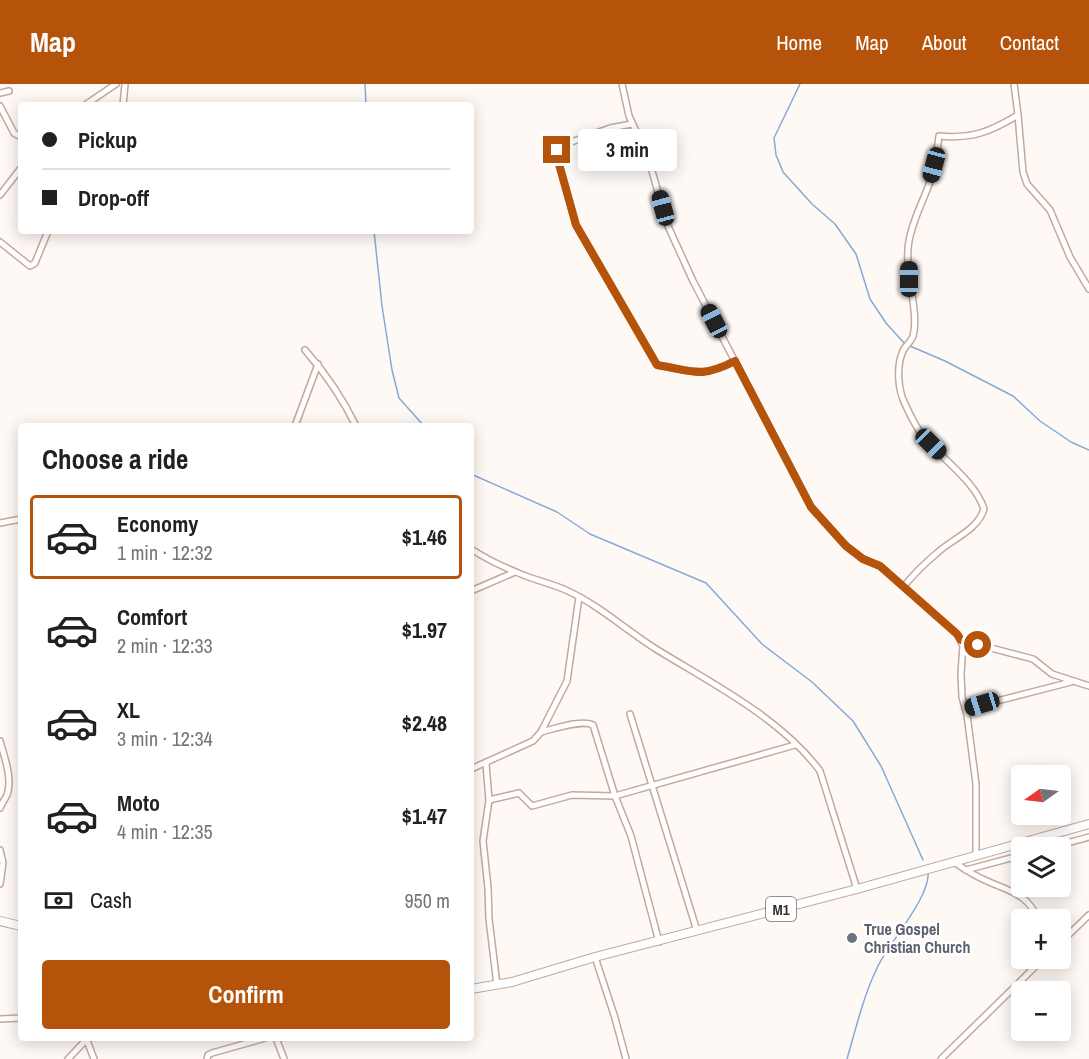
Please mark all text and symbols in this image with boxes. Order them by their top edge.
text: Map [30,23,76,61]
text: Home [776,28,822,57]
text: Map [855,28,889,57]
text: About [922,28,967,57]
text: Contact [1000,28,1059,57]
text: Pickup [78,125,137,155]
callout: 3 min [578,129,677,171]
route end [543,136,570,163]
text: 3 min [606,136,649,163]
car [921,145,947,185]
text: Drop-off [78,183,149,213]
car [650,188,676,228]
car [900,261,918,297]
car [698,301,730,341]
car [912,425,950,463]
text: Choose a ride [42,441,188,477]
text: Economy [117,509,198,539]
icon: car [45,510,99,564]
text: $1.46 [402,522,447,552]
text: 1 min · 12:32 [117,539,213,566]
text: Comfort [117,602,187,632]
icon: car [45,603,99,657]
text: $1.97 [402,615,447,645]
route start [964,631,991,658]
text: 2 min · 12:33 [117,632,213,659]
car [962,690,1002,718]
text: XL [117,695,140,725]
icon: car [45,696,99,750]
text: $2.48 [402,708,447,738]
text: 3 min · 12:34 [117,725,213,752]
north arrow [1011,765,1071,825]
map controls [1011,765,1071,1041]
text: Moto [117,788,160,818]
icon: car [45,789,99,843]
text: $1.47 [402,801,447,831]
text: 4 min · 12:35 [117,818,213,845]
button: layers [1011,837,1071,897]
icon: cash [42,884,75,917]
text: Cash [90,885,132,915]
text: 950 m [404,887,450,914]
road number: M1 [766,897,796,921]
button: + [1011,909,1071,969]
place label: True Gospel Christian Church [864,918,970,958]
marker: True Gospel Christian Church [845,931,859,945]
button: Confirm [42,960,450,1029]
button: − [1011,981,1071,1041]

